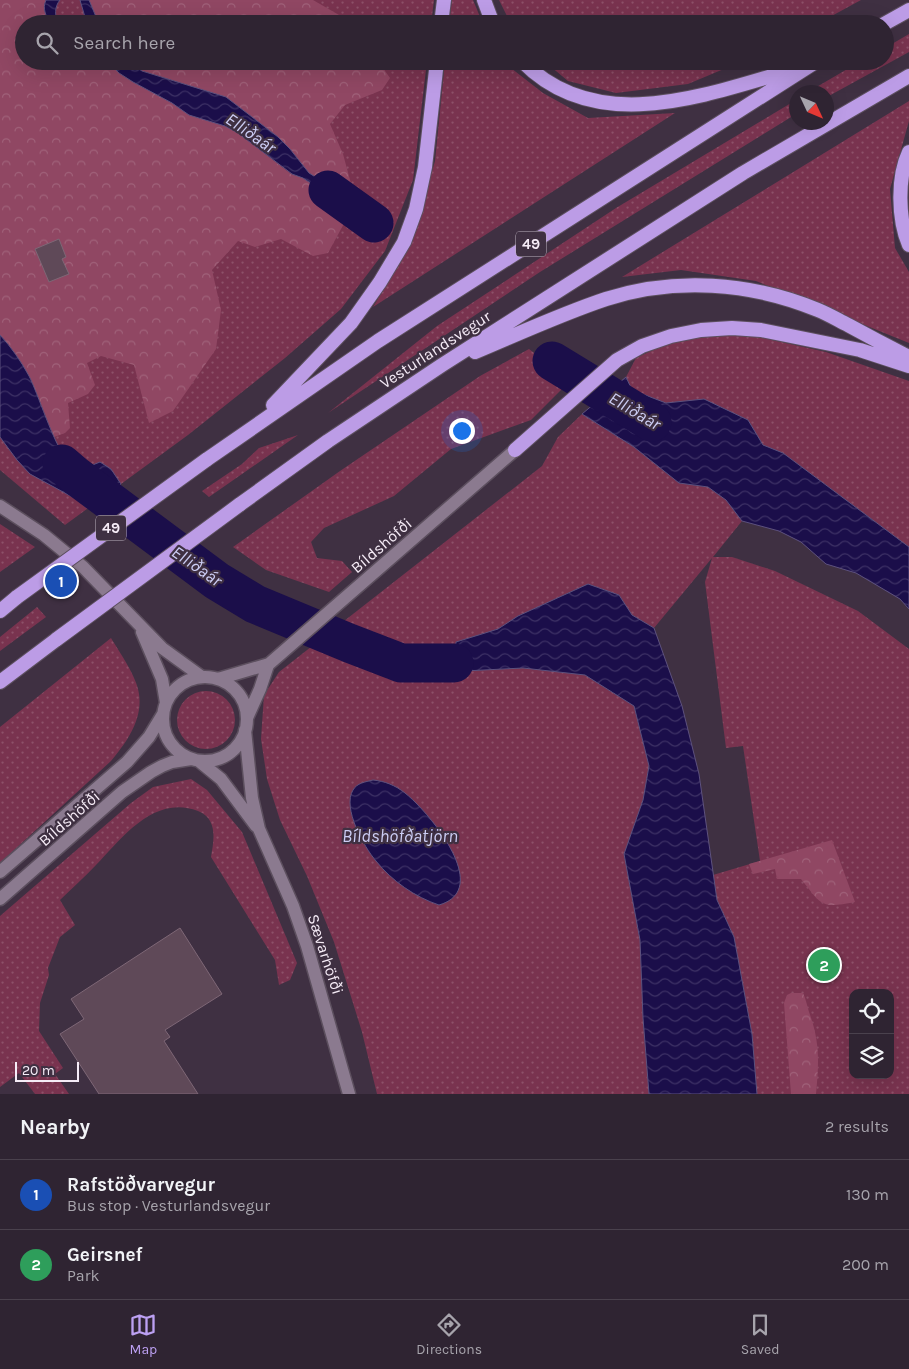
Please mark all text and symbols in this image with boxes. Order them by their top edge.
search box [15,15,894,70]
icon: search [33,29,61,57]
text: Search here [73,32,175,54]
north arrow [789,85,834,130]
water label: Elliðaár [221,108,281,159]
road number: 49 [516,232,546,256]
street label: Vesturlandsvegur [376,306,494,392]
water label: Elliðaár [605,387,666,435]
your location [449,418,475,444]
street label: Bíldshöfði [347,514,416,577]
road number: 49 [96,516,126,540]
water label: Elliðaár [167,541,227,592]
pin: 1 [45,562,77,600]
street label: Bíldshöfði [35,787,104,850]
water label: Bíldshöfðatjörn [342,825,458,847]
street label: Sævarhöfði [304,912,347,997]
pin: 2 [808,946,840,984]
map controls [849,989,894,1079]
button: locate [849,989,894,1034]
button: layers [849,1034,894,1079]
scale bar [15,1059,79,1082]
text: 20 m [22,1062,55,1079]
text: Nearby [20,1115,90,1139]
text: 2 results [825,1117,889,1136]
text: Rafstöðvarvegur [67,1174,215,1196]
text: 1 [33,1185,39,1204]
text: 130 m [846,1185,889,1204]
text: Bus stop · Vesturlandsvegur [67,1196,270,1215]
text: Geirsnef [67,1244,143,1266]
text: 2 [31,1255,41,1274]
text: 200 m [842,1255,889,1274]
text: Park [67,1266,99,1285]
tab: Map [129,1311,157,1358]
tab: Directions [416,1311,482,1358]
tab: Saved [741,1311,780,1358]

